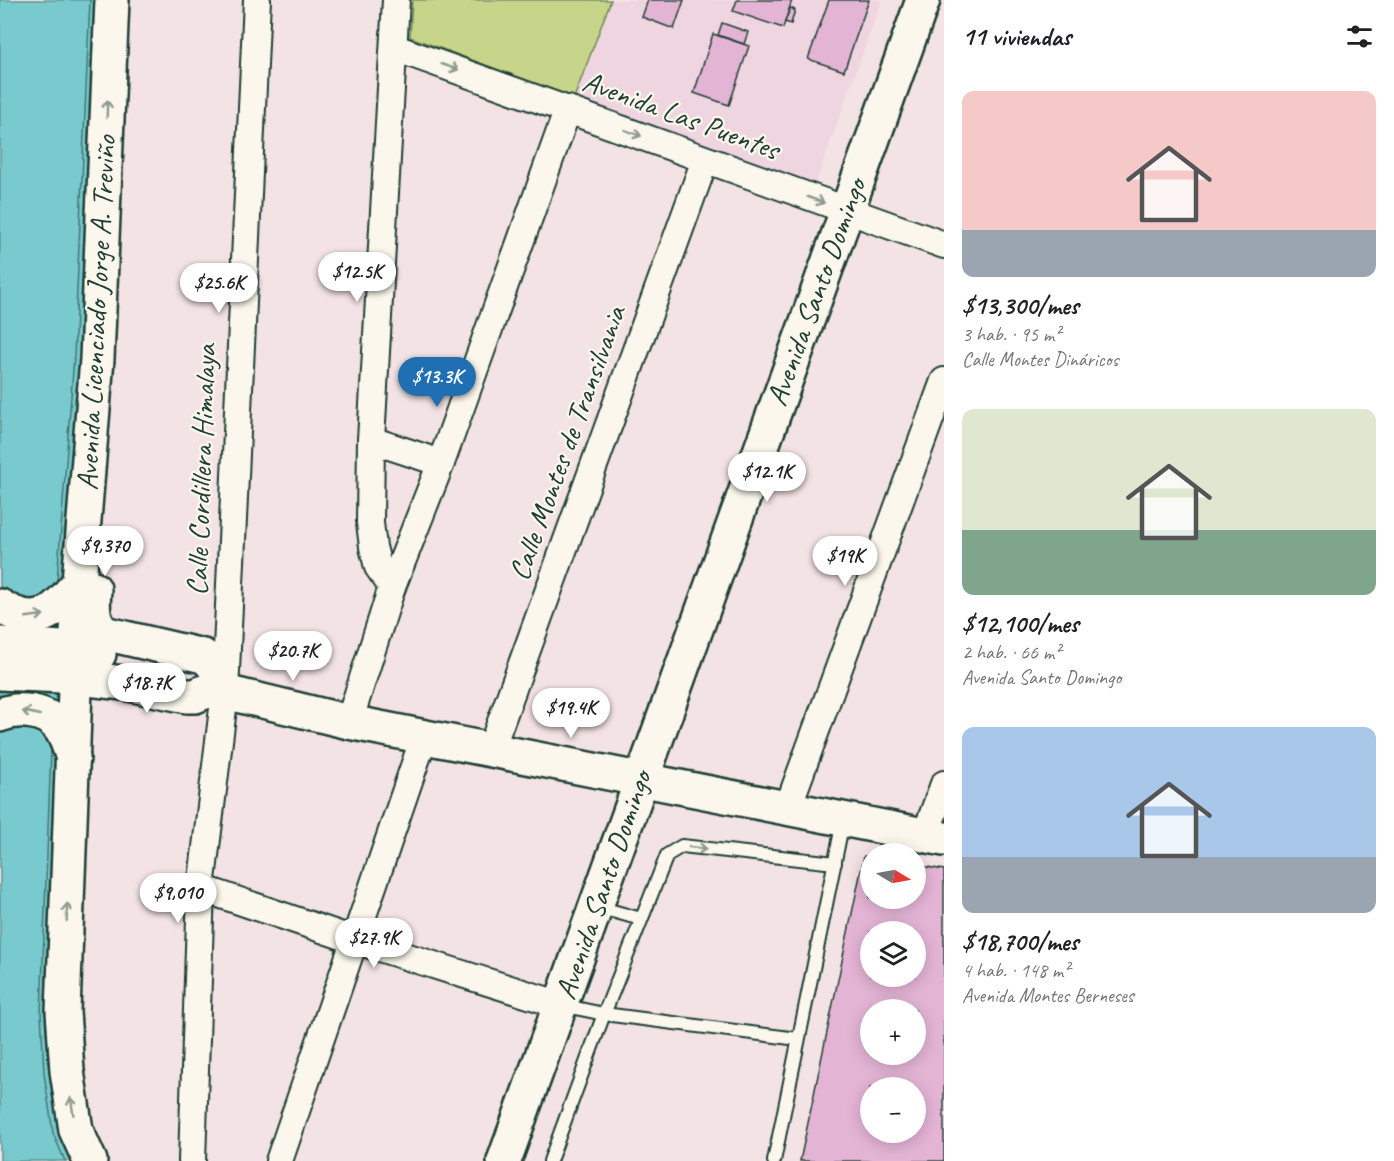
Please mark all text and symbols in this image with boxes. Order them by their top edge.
text: 11 viviendas [962,20,1071,53]
icon: filters [1343,20,1376,53]
one-way arrow [440,62,459,73]
street label: Avenida Las Puentes [578,62,787,169]
one-way arrow [102,99,113,119]
one-way arrow [624,128,642,139]
icon: home [1115,130,1223,238]
street label: Avenida Licenciado Jorge A. Treviño [68,133,124,491]
street label: Avenida Santo Domingo [757,170,876,411]
one-way arrow [807,196,825,207]
pin: $12.5K [308,252,406,303]
text: $12.5K [332,259,382,284]
pin: $25.6K [170,263,268,314]
text: $25.6K [194,270,244,295]
text: $13,300/mes [962,289,1079,322]
street label: Calle Montes de Transilvania [500,299,635,585]
text: 3 hab. · 95 m² [962,322,1060,347]
street label: Calle Cordillera Himalaya [178,342,224,596]
text: Calle Montes Dináricos [962,347,1119,372]
pin: $13.3K [388,357,486,408]
text: $13.3K [412,364,462,389]
icon: home [1115,448,1223,556]
pin: $12.1K [718,452,816,503]
text: $12.1K [742,459,792,484]
pin: $9,370 [56,526,154,577]
text: $9,370 [81,533,129,558]
pin: $19K [809,536,881,587]
text: $19K [827,543,863,568]
text: $12,100/mes [962,607,1079,640]
one-way arrow [24,610,44,621]
pin: $20.7K [244,631,342,682]
text: $20.7K [268,638,318,663]
text: 2 hab. · 66 m² [962,640,1060,665]
pin: $18.7K [98,663,196,714]
text: Avenida Santo Domingo [962,665,1121,690]
text: $18.7K [122,670,172,695]
pin: $19.4K [522,688,620,739]
text: $19.4K [546,695,596,720]
one-way arrow [21,707,41,718]
street label: Avenida Santo Domingo [546,763,661,1004]
icon: home [1115,766,1223,874]
one-way arrow [687,843,707,854]
north arrow [860,843,926,909]
map controls [860,843,926,1143]
pin: $9,010 [129,873,227,924]
text: $9,010 [154,880,202,905]
one-way arrow [61,902,73,922]
pin: $27.9K [325,918,423,969]
button: layers [860,921,926,987]
text: $27.9K [349,925,399,950]
text: $18,700/mes [962,925,1078,958]
text: 4 hab. · 148 m² [962,958,1069,983]
text: Avenida Montes Berneses [962,983,1134,1008]
button: + [860,999,926,1065]
button: − [860,1077,926,1143]
one-way arrow [66,1097,77,1116]

